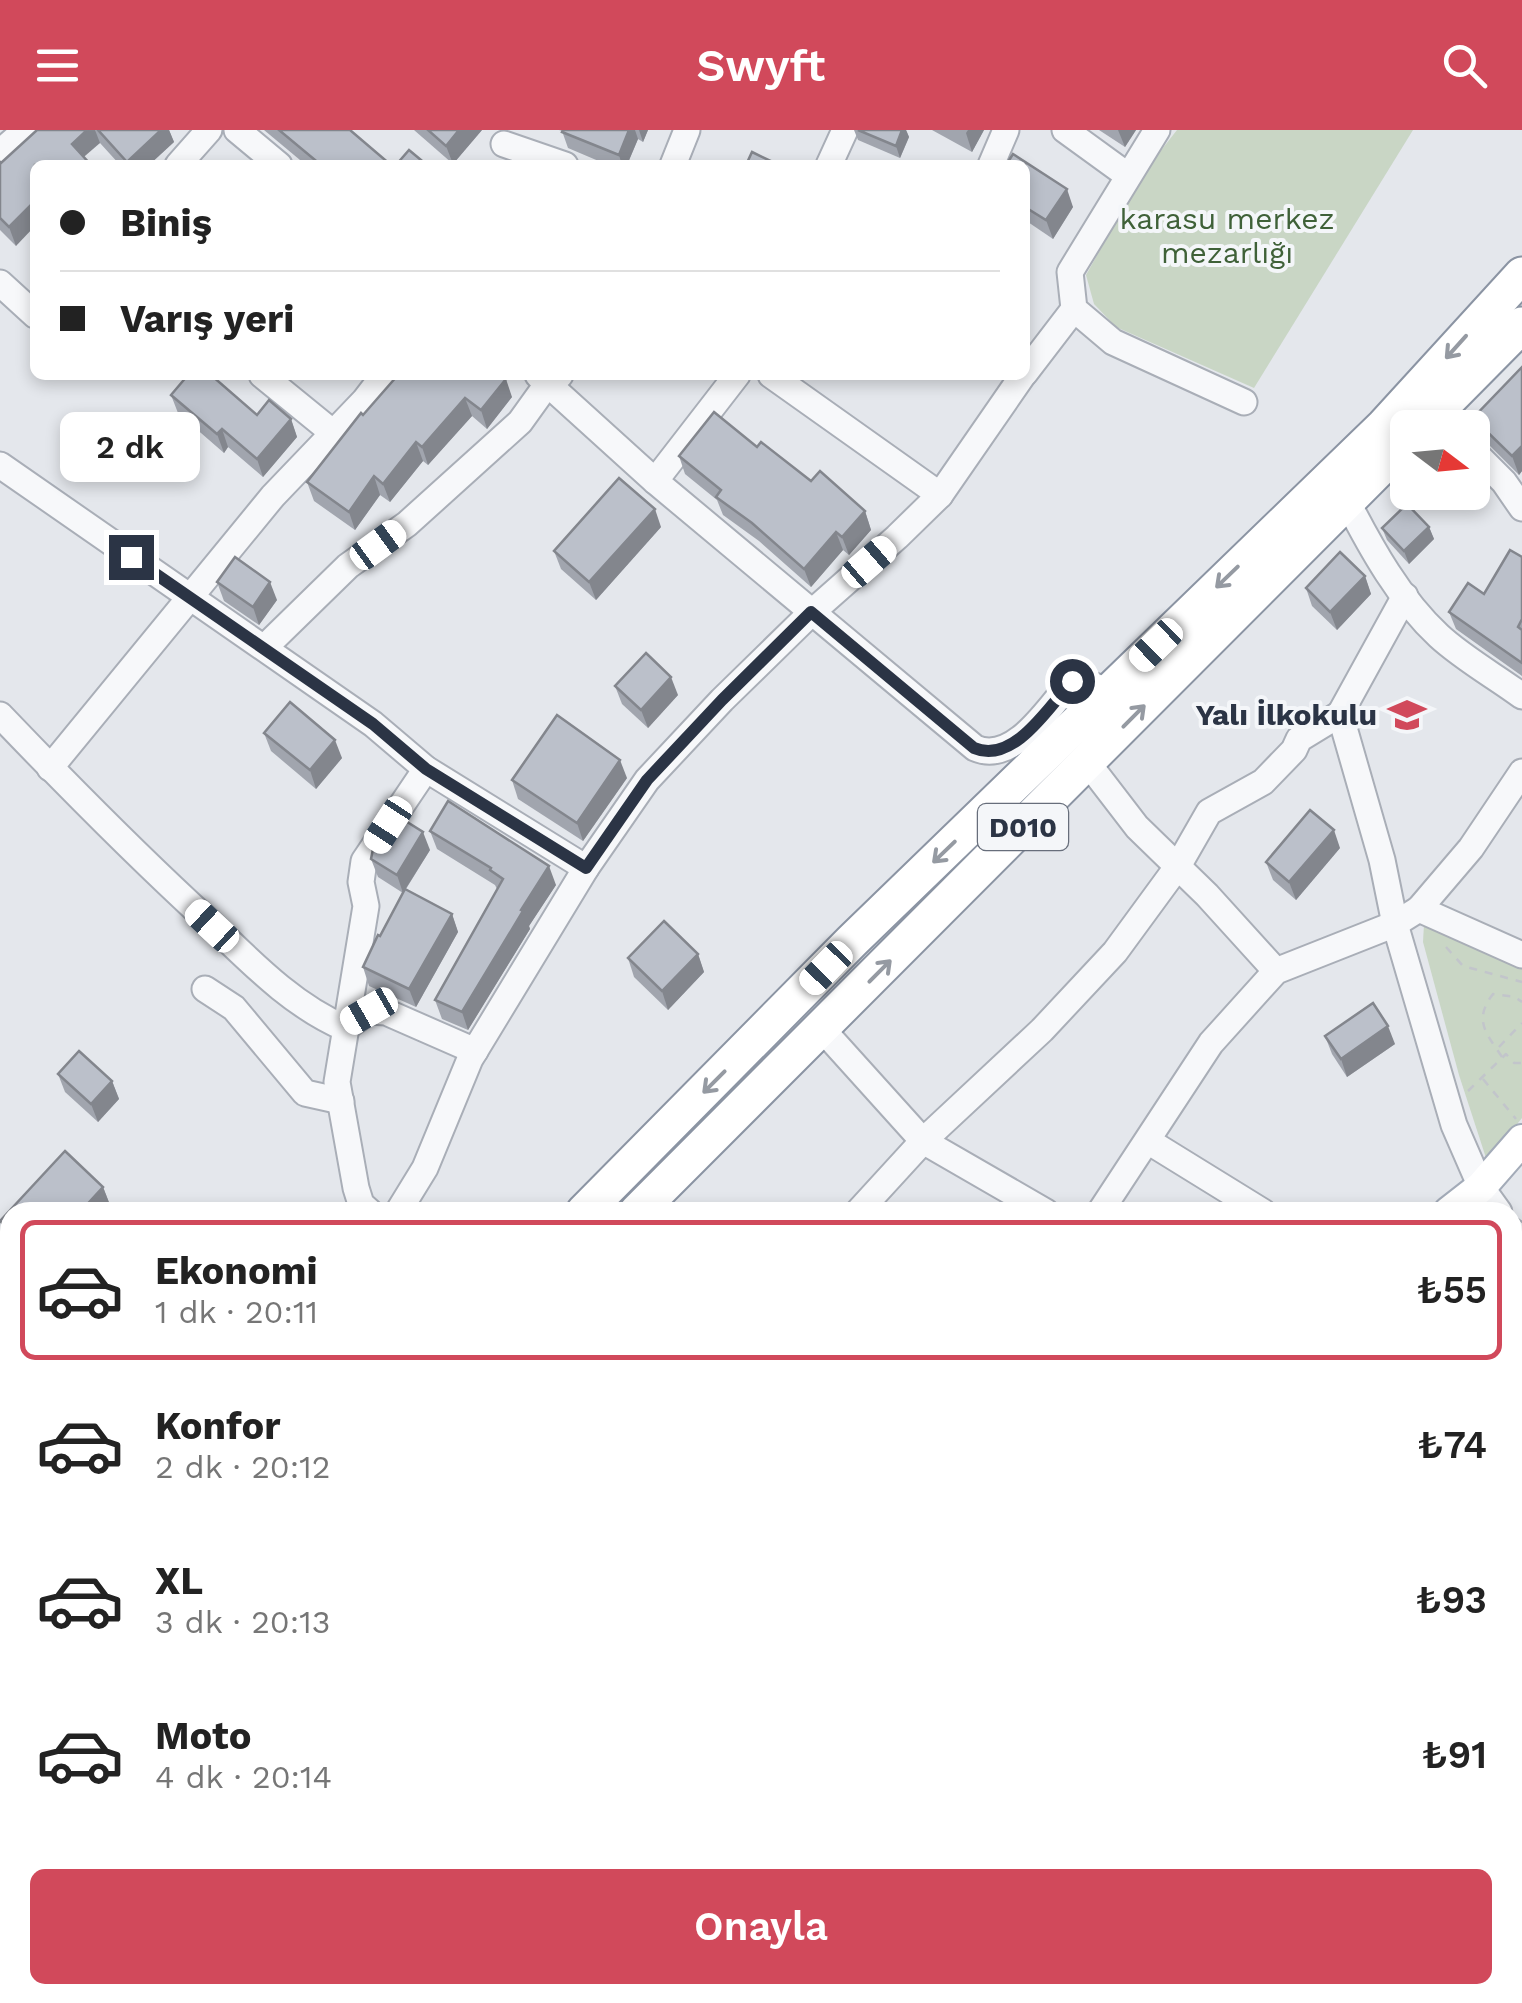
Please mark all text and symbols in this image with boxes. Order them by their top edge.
icon: menu [30,38,85,93]
icon: search [1437,38,1492,93]
text: Swyft [697,39,825,92]
text: Biniş [120,201,212,245]
park label: karasu merkez mezarlığı [1120,201,1334,270]
text: Varış yeri [120,297,294,341]
one-way arrow [1445,334,1468,359]
north arrow [1390,410,1490,510]
map controls [1390,410,1490,510]
callout: 2 dk [61,412,201,482]
text: 2 dk [96,428,164,466]
car [345,515,411,575]
car [837,531,901,593]
route end [109,535,154,580]
one-way arrow [1216,565,1240,589]
car [1124,613,1188,677]
route start [1050,659,1095,704]
school or university icon: Yalı İlkokulu [1386,694,1428,736]
place label: Yalı İlkokulu [1195,697,1377,732]
one-way arrow [1121,704,1145,728]
car [359,792,417,858]
road number: D010 [978,804,1068,850]
one-way arrow [932,840,956,864]
car [180,895,244,957]
car [794,936,858,1000]
one-way arrow [867,959,892,984]
car [336,983,402,1039]
one-way arrow [702,1069,726,1093]
icon: car [35,1245,125,1335]
text: Ekonomi [155,1249,318,1293]
text: ₺55 [1417,1268,1487,1312]
text: 1 dk · 20:11 [155,1293,318,1331]
icon: car [35,1400,125,1490]
text: Konfor [155,1404,281,1448]
text: ₺74 [1417,1423,1487,1467]
text: 2 dk · 20:12 [155,1448,330,1486]
icon: car [35,1555,125,1645]
text: XL [155,1559,203,1603]
text: ₺93 [1415,1578,1487,1622]
text: 3 dk · 20:13 [155,1603,330,1641]
icon: car [35,1710,125,1800]
text: Moto [155,1714,251,1758]
text: ₺91 [1422,1733,1487,1777]
text: 4 dk · 20:14 [155,1758,332,1796]
button: Onayla [30,1869,1492,1984]

